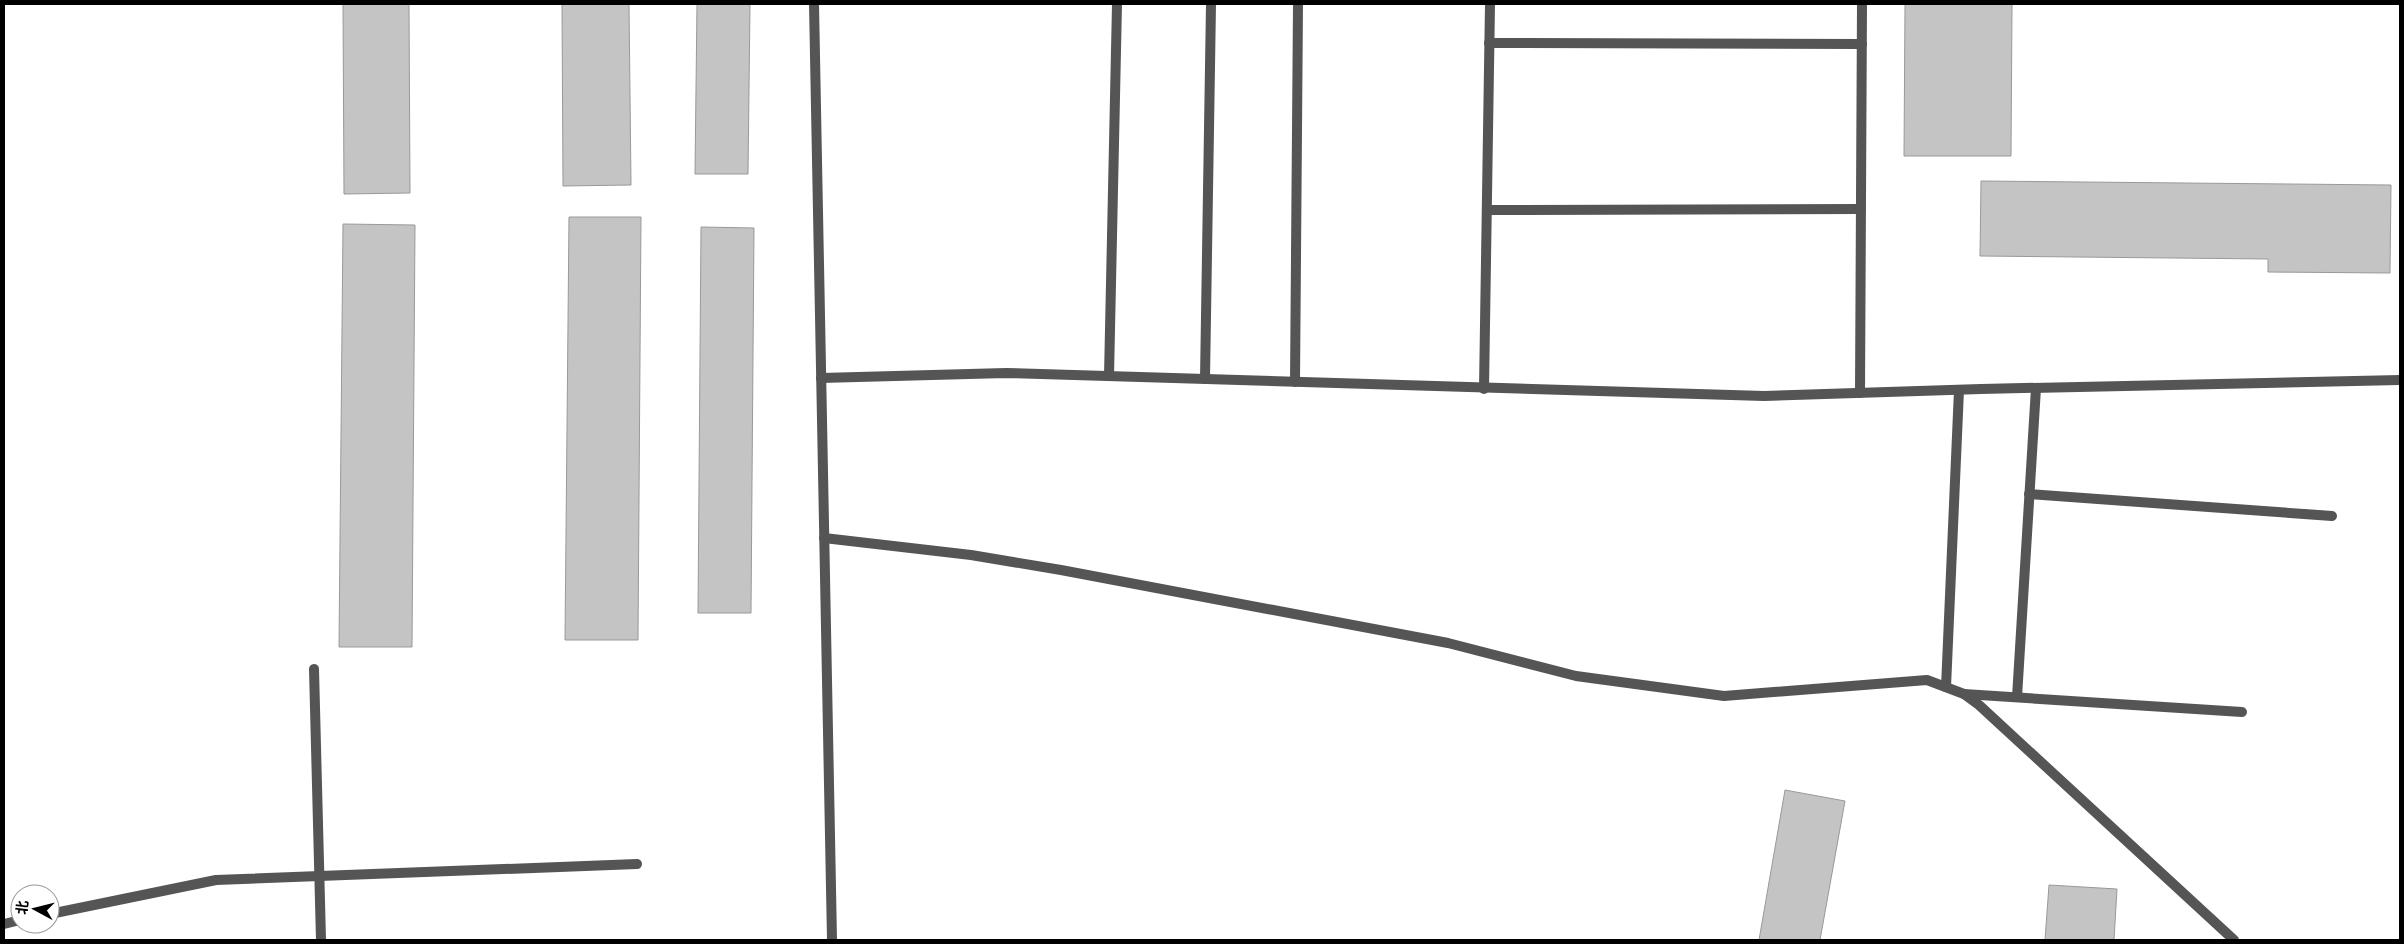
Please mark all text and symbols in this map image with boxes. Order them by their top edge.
north arrow [10,884,60,934]
text: 北 [14,900,33,916]

